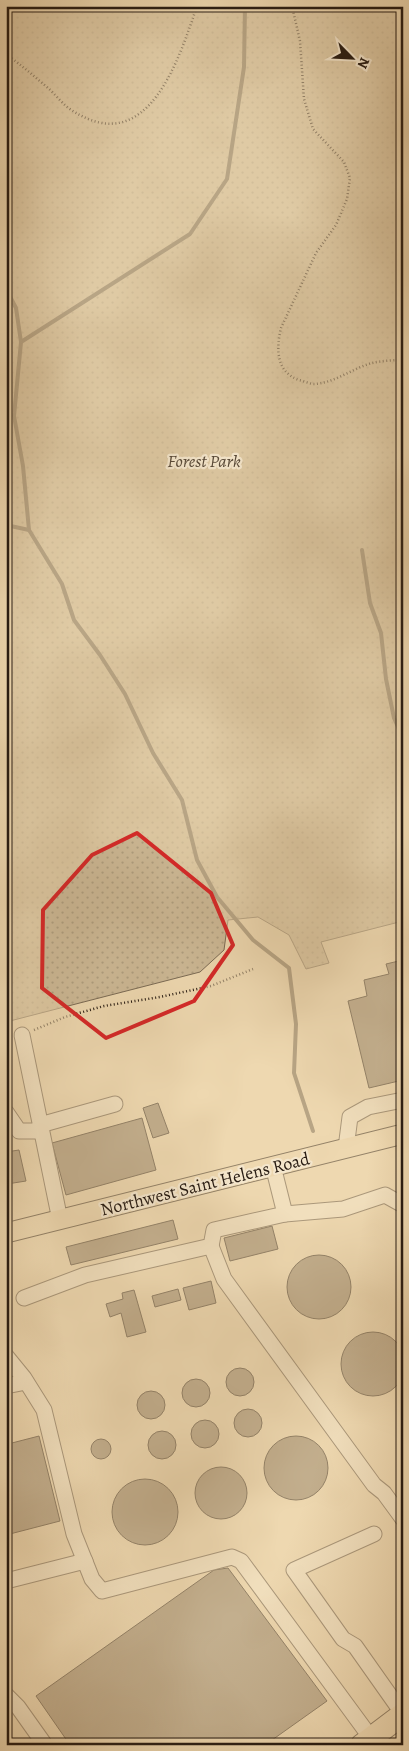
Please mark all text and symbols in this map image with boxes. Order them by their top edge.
north arrow [326,32,376,82]
text: N [353,55,374,72]
park label: Forest Park [167,449,241,473]
street label: Northwest Saint Helens Road [98,1146,312,1222]

